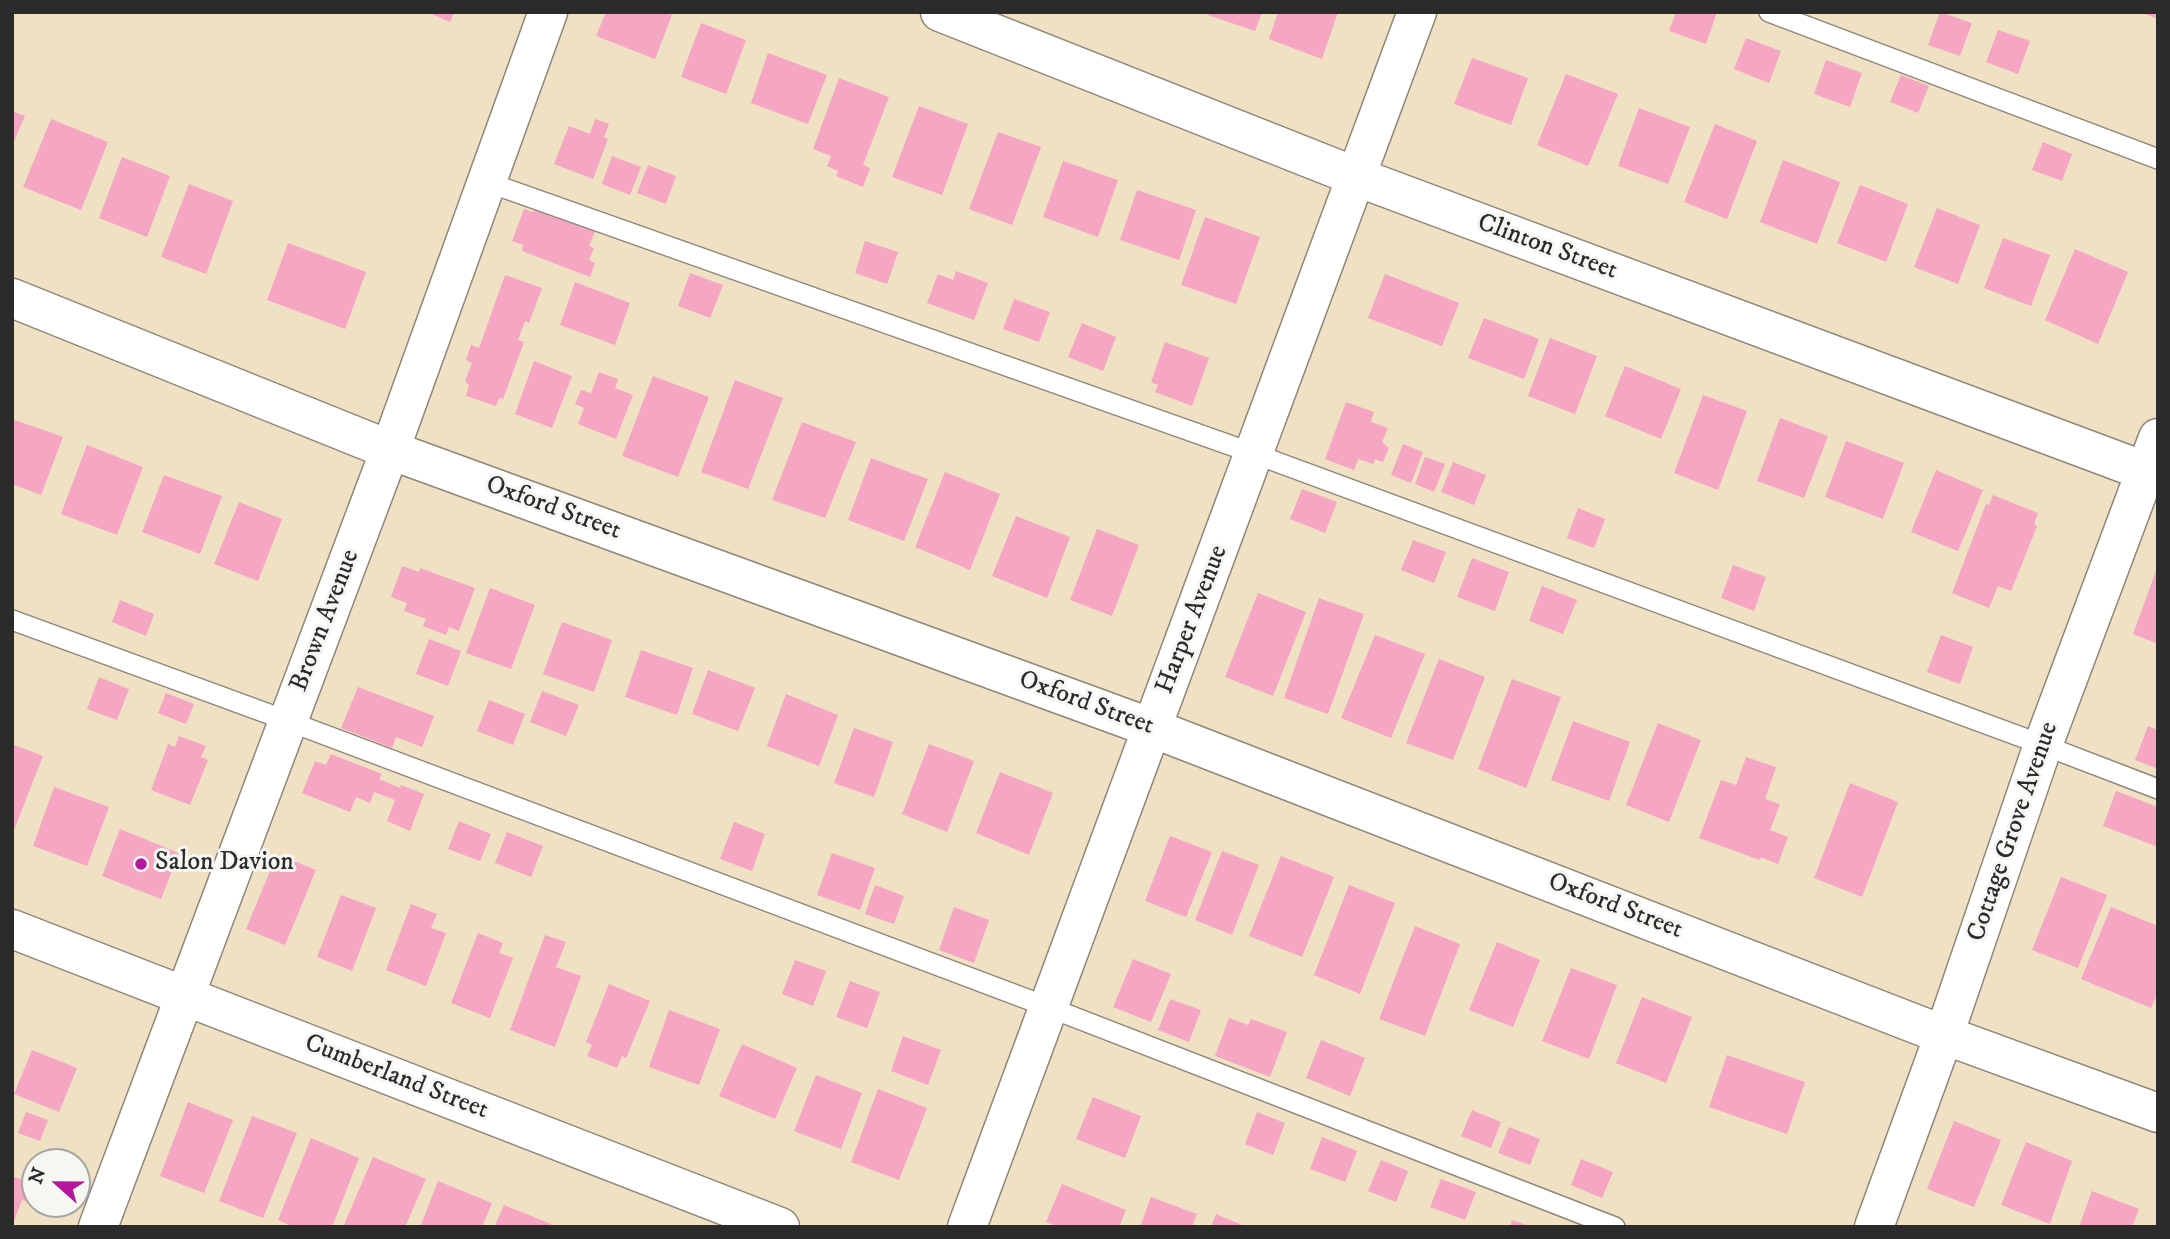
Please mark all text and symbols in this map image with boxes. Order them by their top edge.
street label: Clinton Street [1473,208,1621,288]
street label: Oxford Street [481,470,625,548]
street label: Harper Avenue [1150,541,1236,699]
street label: Brown Avenue [285,546,367,696]
street label: Oxford Street [1014,665,1158,743]
street label: Cottage Grove Avenue [1962,718,2066,946]
place label: Salon Davion [155,848,294,880]
marker: Salon Davion [133,856,149,872]
street label: Oxford Street [1543,867,1687,947]
street label: Cumberland Street [300,1029,492,1127]
north arrow [21,1148,91,1218]
text: N [24,1165,51,1187]

